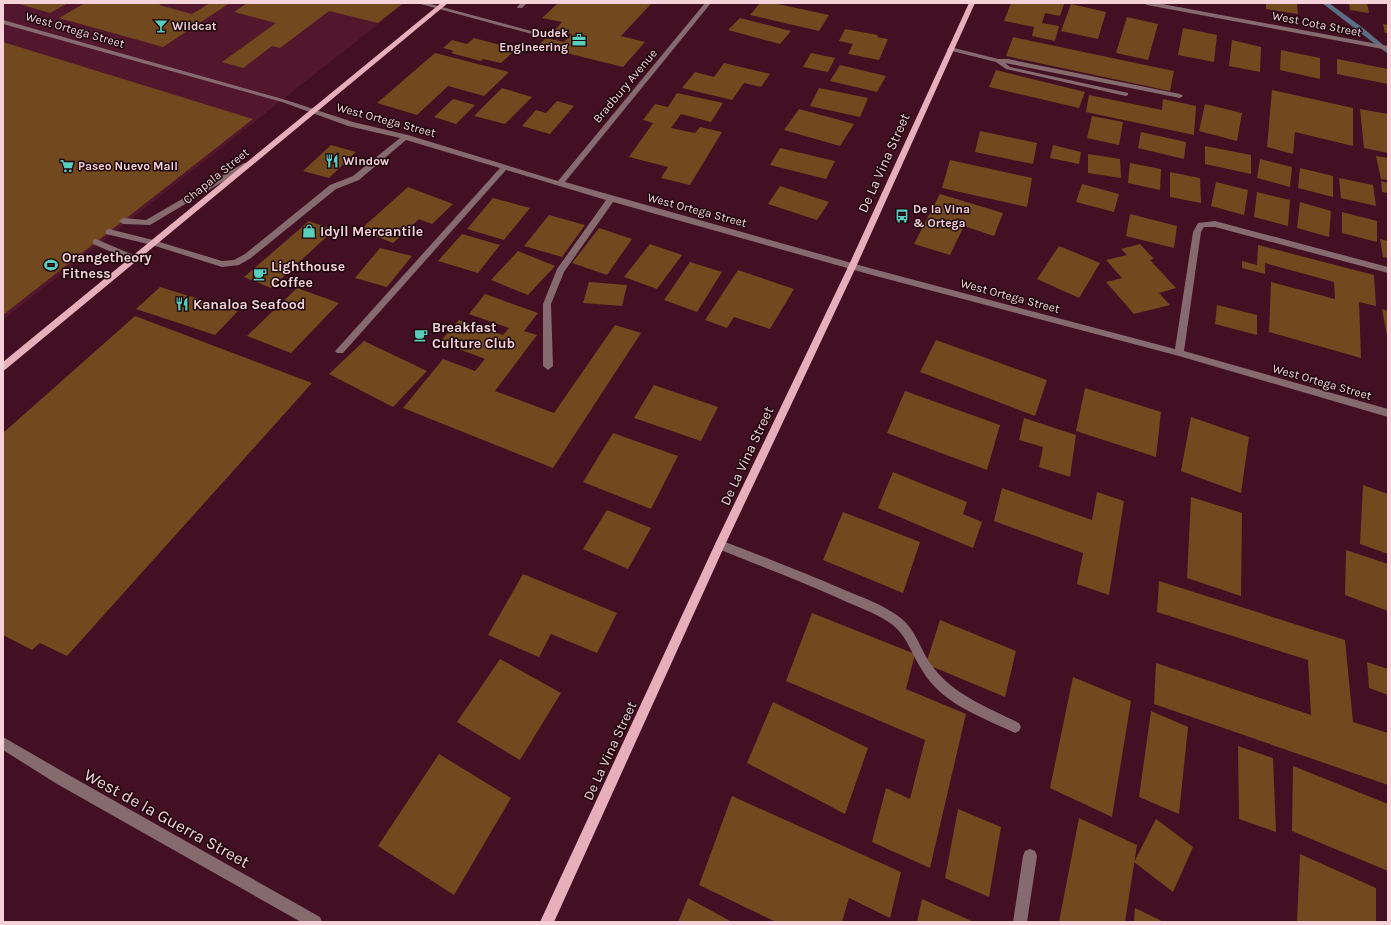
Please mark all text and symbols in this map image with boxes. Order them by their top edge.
street label: West Cota Street [1271,8,1363,40]
street label: West Ortega Street [24,9,126,51]
bar icon: Wildcat [153,18,169,34]
place label: Wildcat [172,19,217,33]
place label: Dudek Engineering [499,26,568,54]
office icon: Dudek Engineering [571,32,587,48]
street label: Bradbury Avenue [590,46,660,126]
street label: West Ortega Street [335,100,438,140]
street label: De La Vina Street [854,111,914,215]
street label: Chapala Street [180,145,252,207]
restaurant icon: Window [324,153,340,169]
place label: Window [343,154,389,168]
supermarket icon: Paseo Nuevo Mall [59,158,75,174]
place label: Paseo Nuevo Mall [78,159,178,173]
street label: West Ortega Street [646,190,749,230]
place label: De la Vina & Ortega [913,202,970,230]
bus stop icon: De la Vina & Ortega [894,208,910,224]
shop icon: Idyll Mercantile [301,223,317,239]
place label: Idyll Mercantile [320,223,423,240]
place label: Orangetheory Fitness [62,249,152,282]
sports icon: Orangetheory Fitness [43,257,59,273]
place label: Lighthouse Coffee [271,258,345,291]
cafe icon: Lighthouse Coffee [252,266,268,282]
street label: West Ortega Street [959,276,1062,316]
restaurant icon: Kanaloa Seafood [174,296,190,312]
place label: Kanaloa Seafood [193,296,305,313]
place label: Breakfast Culture Club [432,319,515,352]
cafe icon: Breakfast Culture Club [413,327,429,343]
street label: West Ortega Street [1271,361,1373,403]
street label: De La Vina Street [717,404,777,508]
street label: De La Vina Street [580,699,640,803]
street label: West de la Guerra Street [81,764,253,872]

